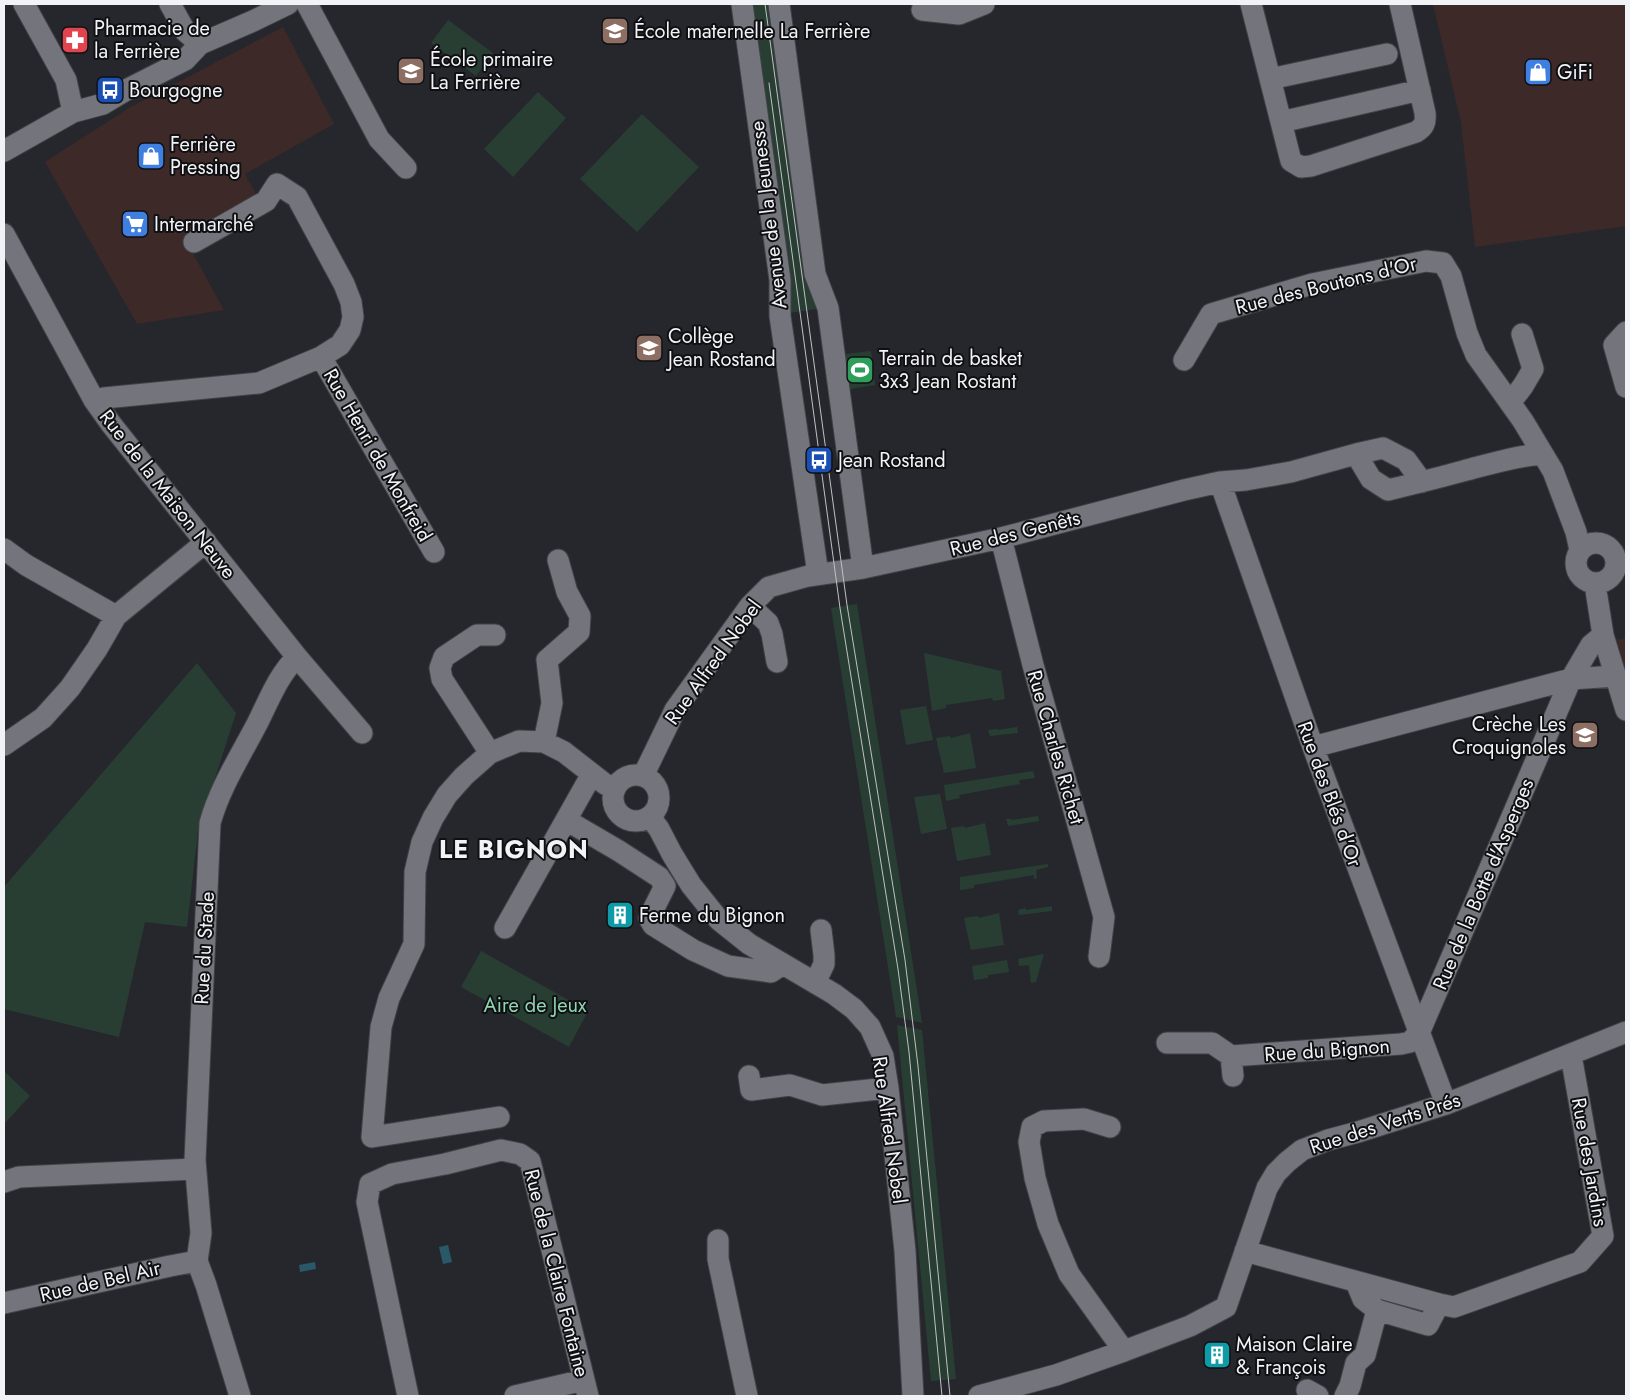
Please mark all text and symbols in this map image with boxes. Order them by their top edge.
place label: Pharmacie de la Ferrière [94,14,210,66]
school or university icon: École maternelle La Ferrière [600,16,630,46]
place label: École maternelle La Ferrière [634,17,870,46]
pharmacy icon: Pharmacie de la Ferrière [60,25,90,55]
place label: École primaire La Ferrière [430,45,553,97]
school or university icon: École primaire La Ferrière [396,56,426,86]
shop icon: GiFi [1523,57,1553,87]
place label: GiFi [1557,58,1593,87]
bus stop icon: Bourgogne [95,75,125,105]
place label: Bourgogne [129,76,223,105]
street label: Avenue de la Jeunesse [743,119,794,311]
place label: Ferrière Pressing [170,130,241,182]
shop icon: Ferrière Pressing [136,141,166,171]
supermarket icon: Intermarché [120,209,150,239]
place label: Intermarché [154,210,254,239]
street label: Rue des Boutons d'Or [1232,249,1420,322]
place label: Collège Jean Rostand [665,322,776,374]
school or university icon: Collège Jean Rostand [634,333,664,363]
place label: Terrain de basket 3x3 Jean Rostant [879,344,1022,396]
sports icon: Terrain de basket 3x3 Jean Rostant [845,355,875,385]
street label: Rue Henri de Monfreid [316,363,439,547]
street label: Rue de la Maison Neuve [92,404,243,585]
bus stop icon: Jean Rostand [804,445,834,475]
place label: Jean Rostand [835,446,946,475]
street label: Rue des Genêts [947,503,1083,564]
street label: Rue Alfred Nobel [658,594,769,731]
street label: Rue Charles Richet [1020,667,1091,828]
place label: Crèche Les Croquignoles [1452,710,1566,762]
street label: Rue des Blés d'Or [1290,717,1369,871]
school or university icon: Crèche Les Croquignoles [1570,720,1600,750]
street label: Rue de la Botte d'Asperges [1426,774,1541,994]
district label: LE BIGNON [439,831,589,867]
street label: Rue du Stade [187,891,222,1005]
building icon: Ferme du Bignon [605,900,635,930]
place label: Ferme du Bignon [639,901,785,930]
park label: Aire de Jeux [484,991,587,1020]
street label: Rue du Bignon [1263,1032,1391,1069]
street label: Rue Alfred Nobel [865,1055,914,1206]
street label: Rue des Verts Prés [1306,1085,1464,1162]
street label: Rue des Jardins [1564,1095,1615,1229]
street label: Rue de la Claire Fontaine [517,1166,596,1380]
street label: Rue de Bel Air [37,1253,163,1309]
place label: Maison Claire & François [1236,1330,1352,1382]
building icon: Maison Claire & François [1202,1340,1232,1370]

